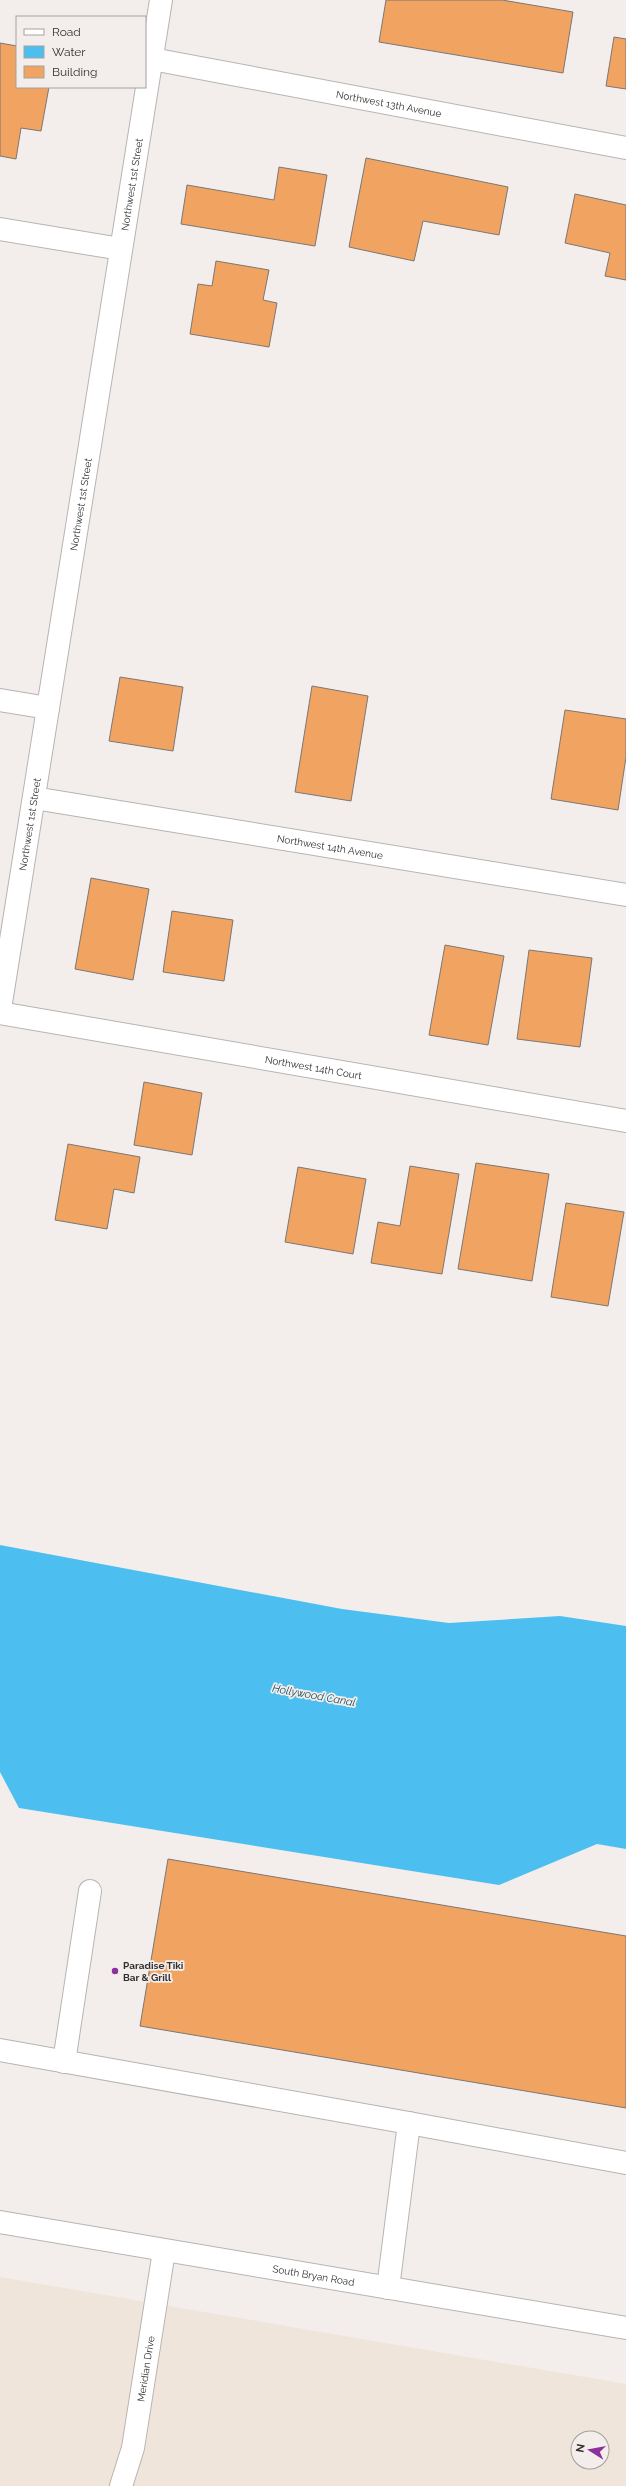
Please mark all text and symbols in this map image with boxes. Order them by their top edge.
legend [16,16,146,88]
text: Road [52,25,81,39]
text: Water [52,45,86,59]
text: Building [52,65,98,79]
street label: Northwest 13th Avenue [335,89,442,119]
street label: Northwest 1st Street [119,137,145,232]
street label: Northwest 1st Street [68,457,94,552]
street label: Northwest 1st Street [17,777,43,871]
street label: Northwest 14th Avenue [276,833,384,861]
street label: Northwest 14th Court [264,1054,363,1081]
water label: Hollywood Canal [271,1682,357,1709]
place label: Paradise Tiki Bar & Grill [123,1960,183,1983]
marker: Paradise Tiki Bar & Grill [110,1966,120,1976]
street label: South Bryan Road [272,2263,355,2288]
street label: Meridian Drive [135,2335,157,2403]
north arrow [570,2430,610,2470]
text: N [573,2443,588,2454]

